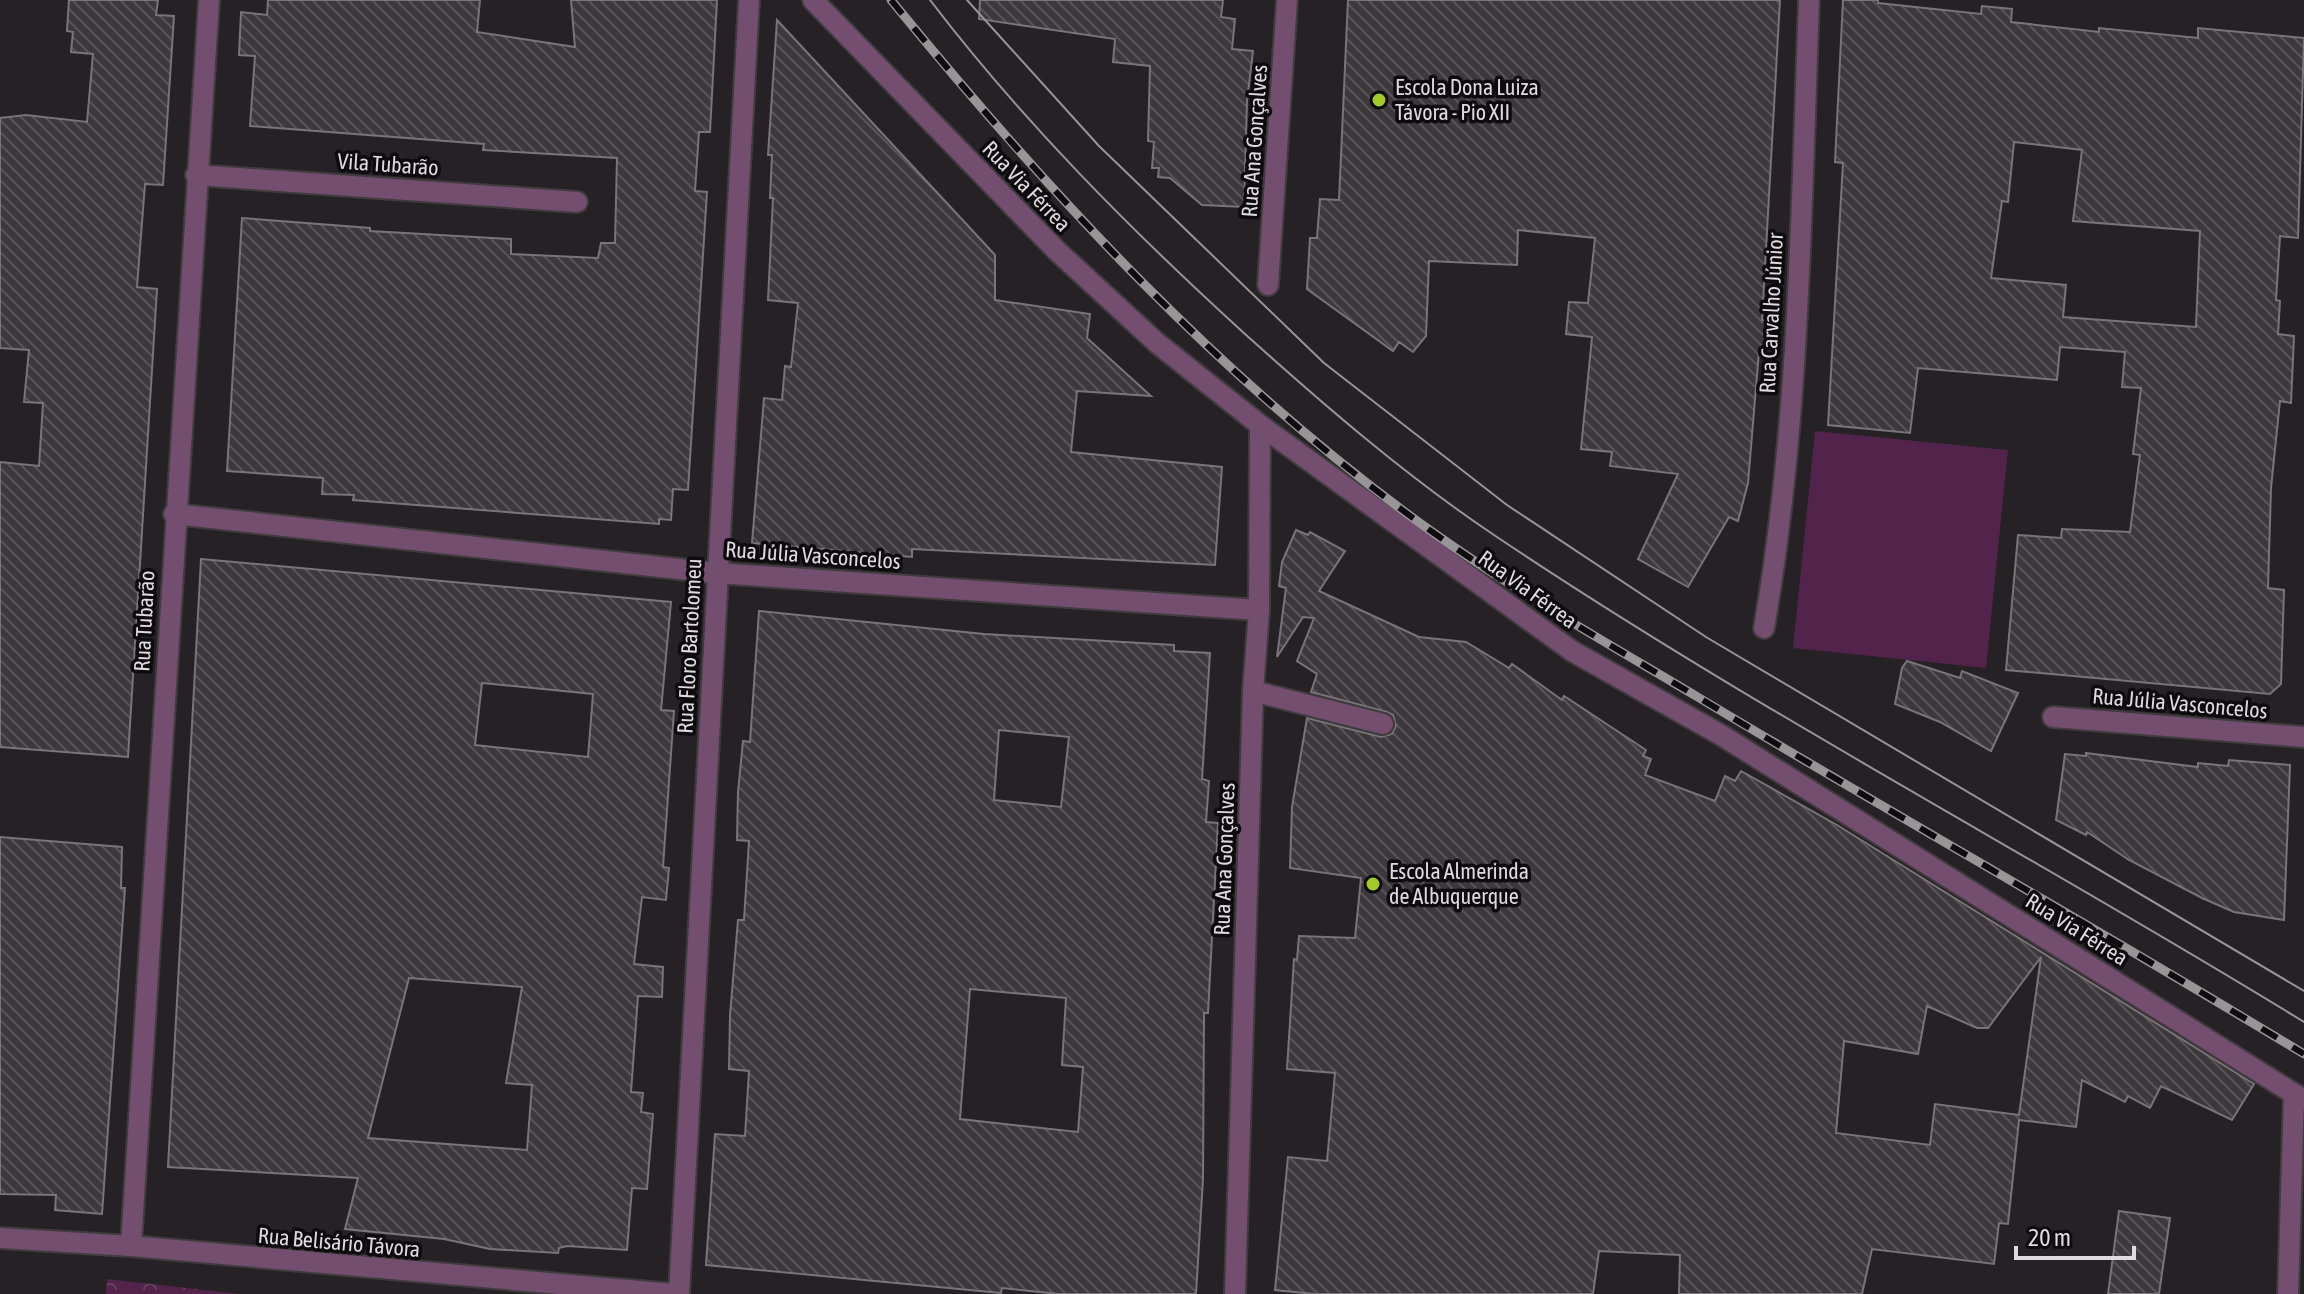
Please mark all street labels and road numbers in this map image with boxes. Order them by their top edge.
street label: Rua Ana Gonçalves [1236,64,1272,218]
street label: Rua Via Férrea [978,135,1076,237]
street label: Vila Tubarão [337,147,439,181]
street label: Rua Carvalho Júnior [1754,232,1788,394]
street label: Rua Júlia Vasconcelos [724,536,902,574]
street label: Rua Via Férrea [1474,545,1582,633]
street label: Rua Floro Bartolomeu [671,558,707,734]
street label: Rua Tubarão [128,570,160,672]
street label: Rua Júlia Vasconcelos [2091,682,2269,724]
street label: Rua Ana Gonçalves [1208,782,1240,936]
street label: Rua Via Férrea [2021,887,2133,971]
street label: Rua Belisário Távora [257,1222,421,1262]

